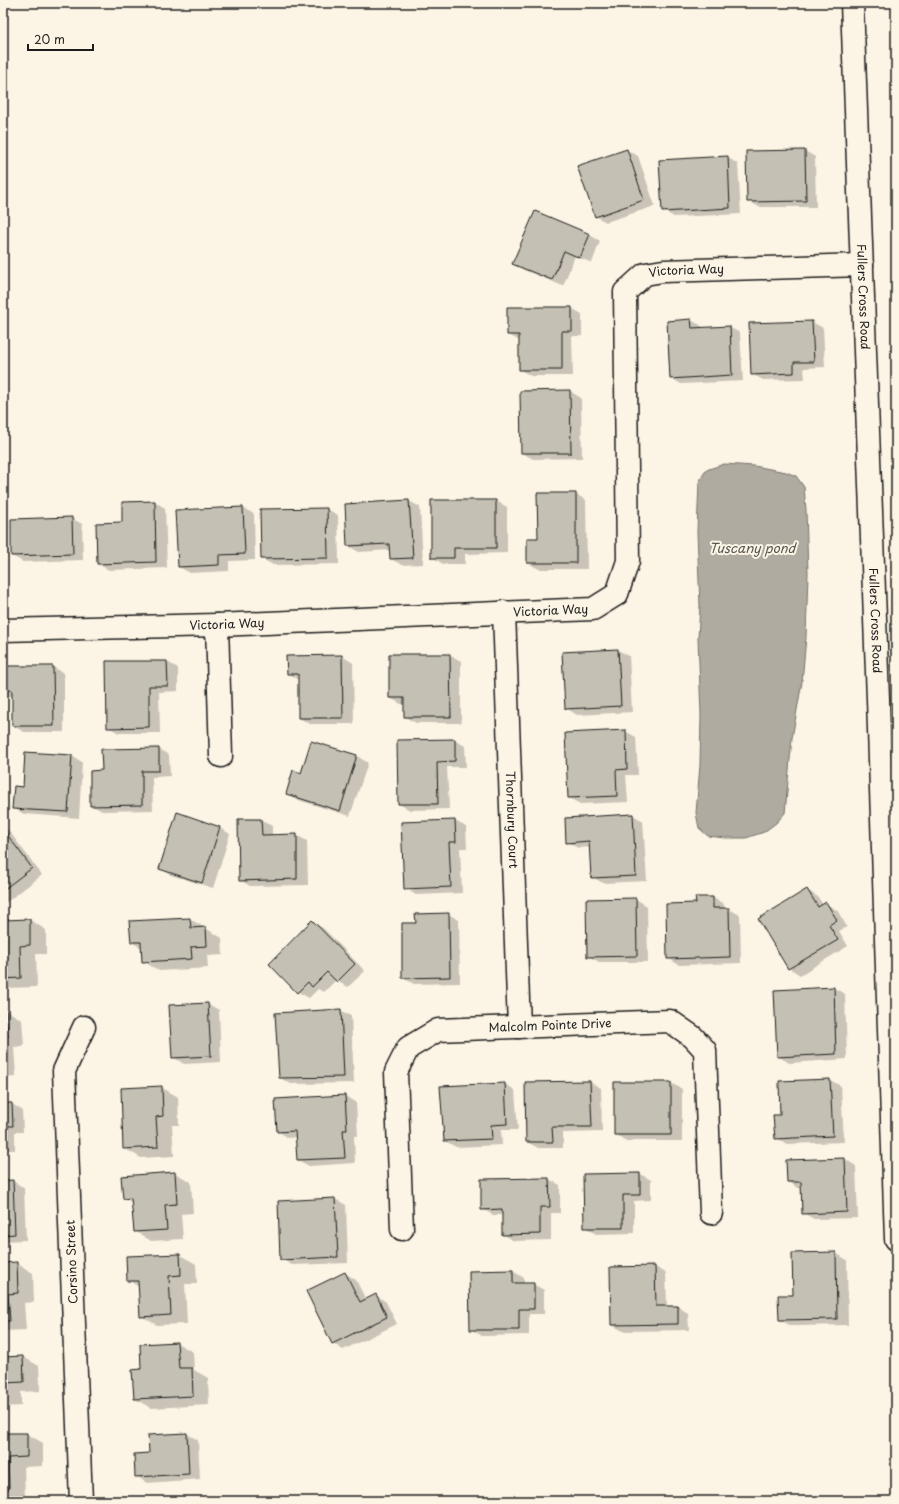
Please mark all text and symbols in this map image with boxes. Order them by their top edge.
scale bar [28,26,93,52]
text: 20 m [34,30,65,48]
street label: Fullers Cross Road [853,244,875,350]
street label: Victoria Way [647,259,724,281]
water label: Tuscany pond [709,538,798,557]
street label: Fullers Cross Road [865,567,887,674]
street label: Victoria Way [513,599,589,620]
street label: Victoria Way [189,613,265,634]
street label: Thornbury Court [502,771,523,869]
street label: Malcolm Pointe Drive [488,1013,612,1036]
street label: Corsino Street [61,1220,81,1304]

